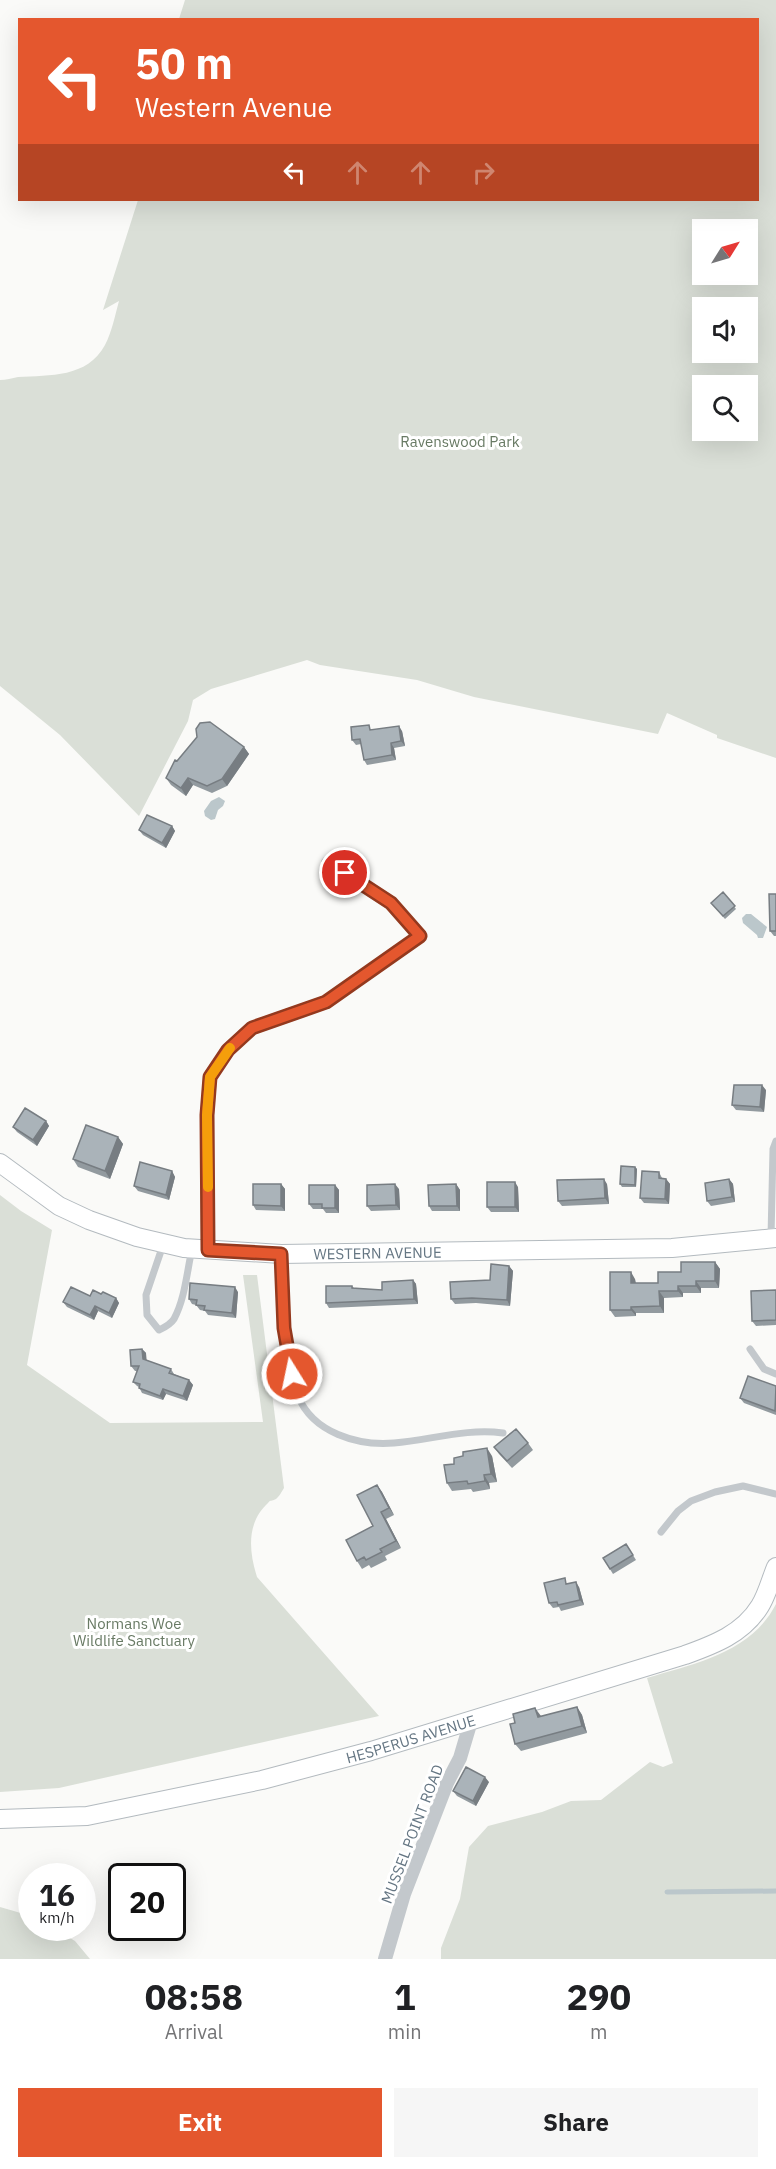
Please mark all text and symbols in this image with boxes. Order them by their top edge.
text: 50 m [135,36,233,91]
icon: left [36,42,114,120]
text: Western Avenue [135,89,332,124]
icon: left [278,156,311,189]
icon: ahead [341,156,374,189]
icon: ahead [404,156,437,189]
icon: right [467,156,500,189]
north arrow [692,219,758,285]
map controls [692,219,758,441]
button: sound [692,297,758,363]
button: search [692,375,758,441]
park label: Ravenswood Park [400,432,520,451]
pin [319,847,370,898]
icon: arrive [328,856,361,889]
street label: WESTERN AVENUE [313,1242,442,1263]
position arrow [260,1342,324,1406]
park label: Normans Woe Wildlife Sanctuary [73,1614,196,1650]
street label: HESPERUS AVENUE [344,1710,478,1767]
street label: MUSSEL POINT ROAD [377,1762,447,1906]
speed limit sign: 20 [108,1863,186,1941]
text: 16 [39,1875,75,1914]
text: km/h [39,1908,75,1927]
text: 08:58 [145,1973,243,2020]
text: 1 [394,1973,416,2020]
text: 290 [566,1973,631,2020]
text: Arrival [165,2018,223,2045]
text: min [388,2018,422,2045]
text: m [590,2018,608,2045]
button: Exit [18,2088,382,2157]
button: Share [394,2088,758,2157]

